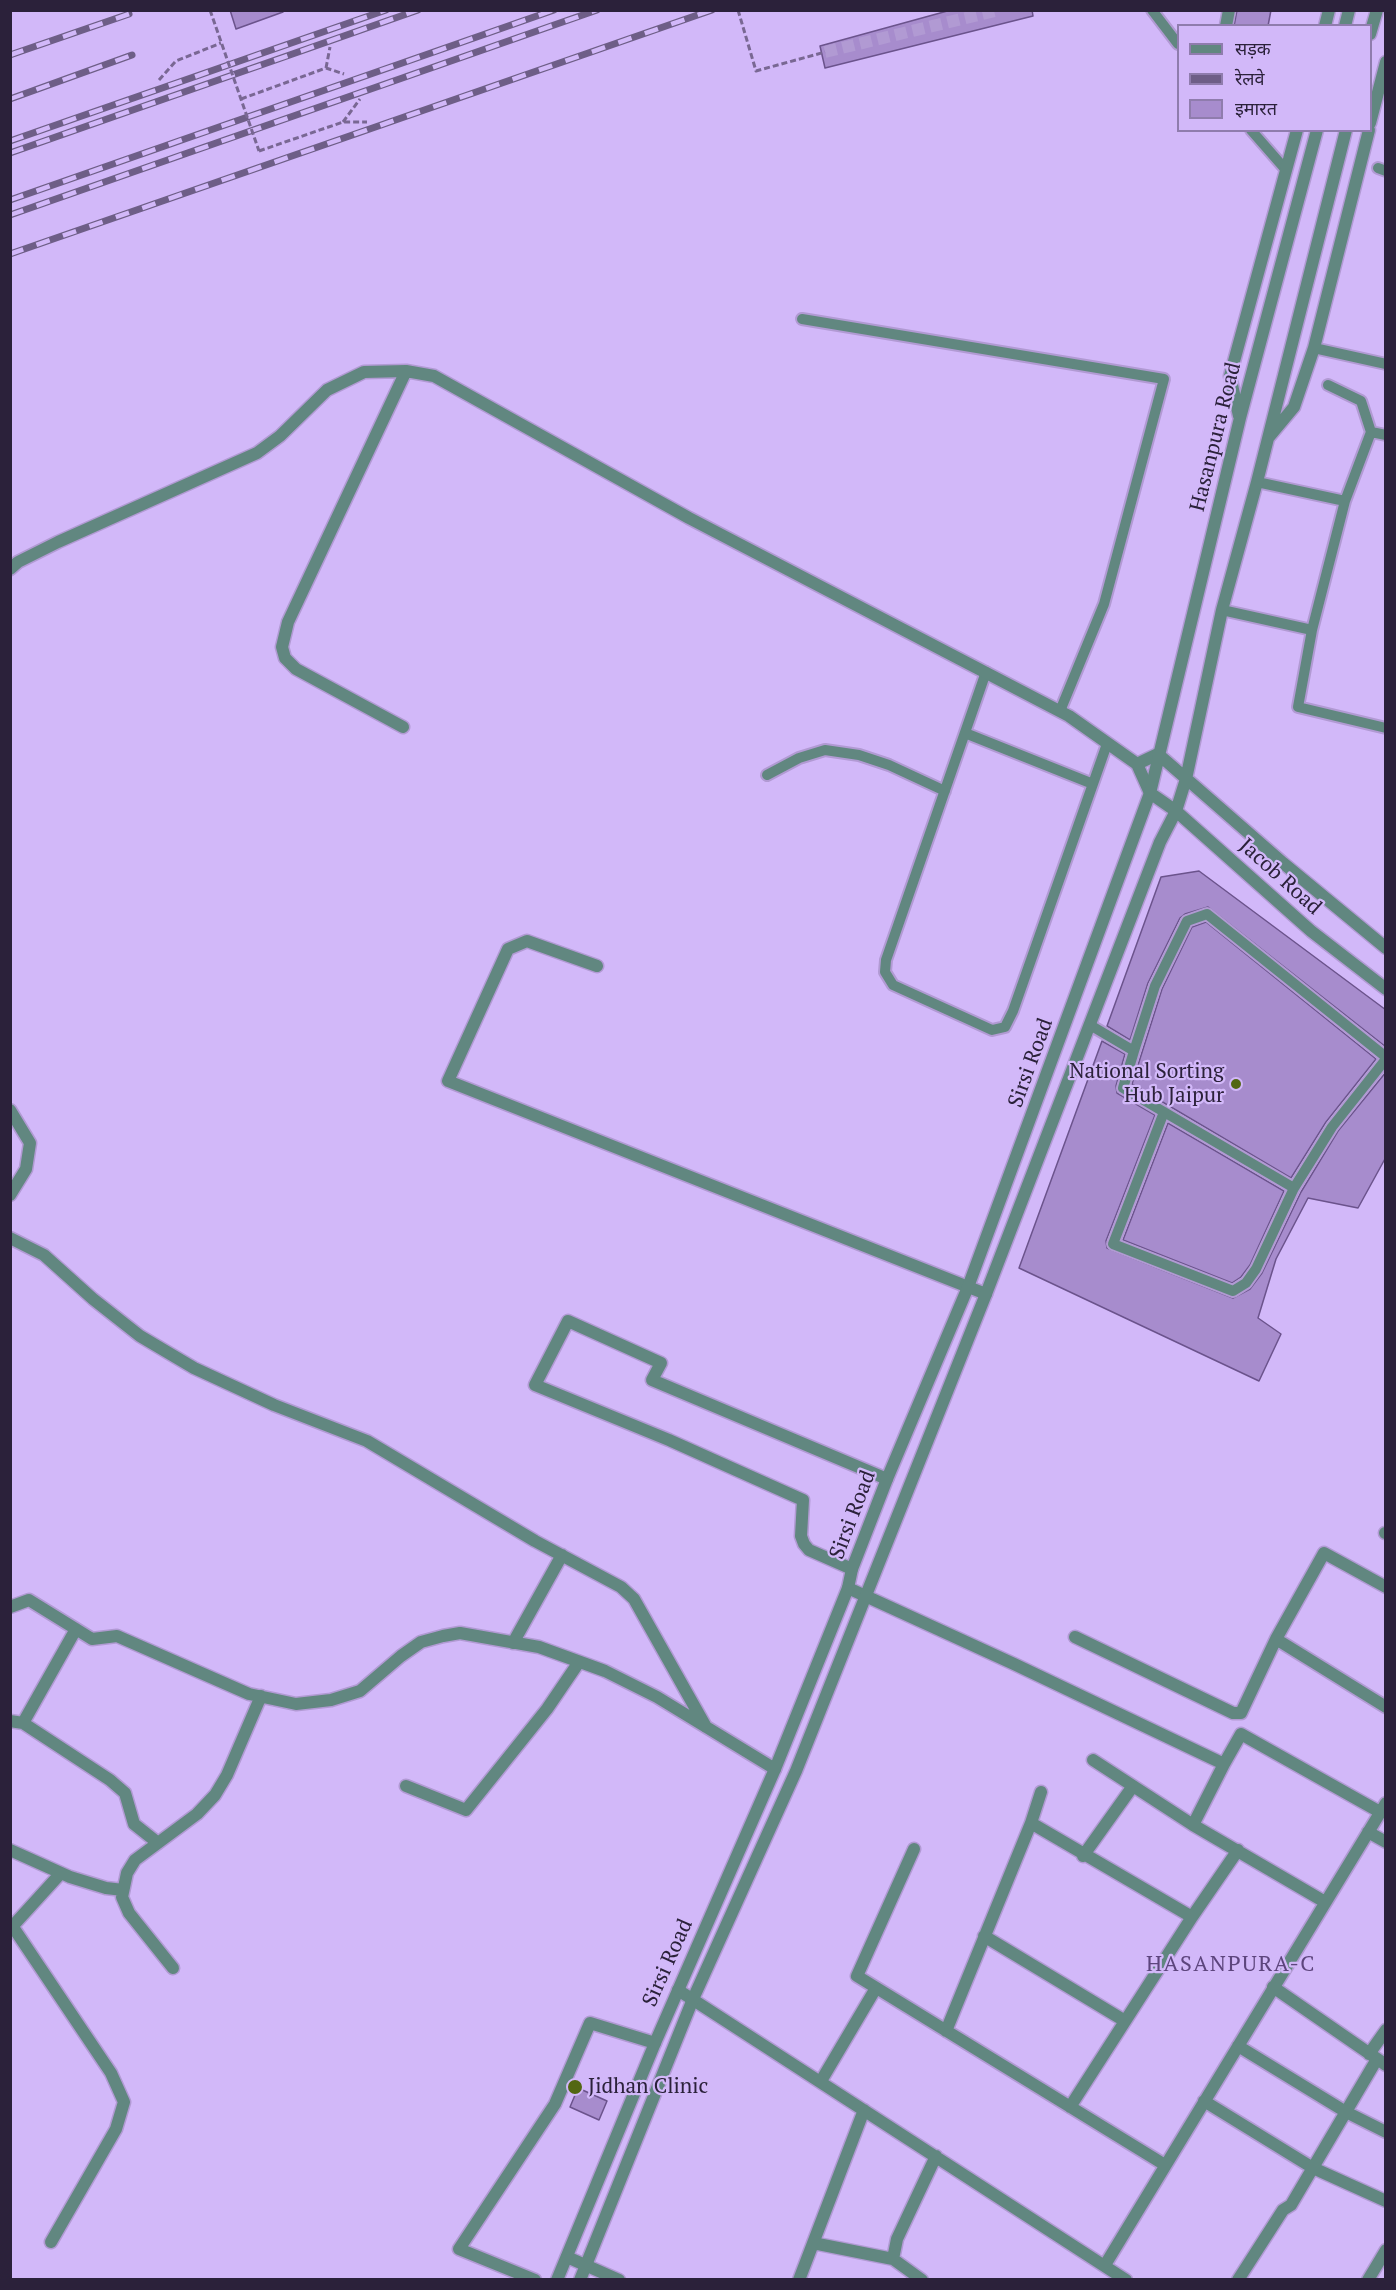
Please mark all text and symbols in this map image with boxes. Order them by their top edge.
legend [1177,24,1372,132]
text: सड़क [1235,36,1271,60]
text: रेलवे [1235,66,1265,90]
text: इमारत [1235,96,1277,120]
street label: Hasanpura Road [1185,360,1247,514]
street label: Jacob Road [1234,833,1326,921]
street label: Sirsi Road [1003,1015,1059,1111]
place label: National Sorting Hub Jaipur [1069,1059,1224,1109]
marker: National Sorting Hub Jaipur [1229,1077,1243,1091]
street label: Sirsi Road [825,1467,881,1563]
street label: Sirsi Road [638,1915,698,2011]
district label: HASANPURA-C [1146,1952,1316,1978]
place label: Jidhan Clinic [588,2074,708,2100]
marker: Jidhan Clinic [566,2078,584,2096]

